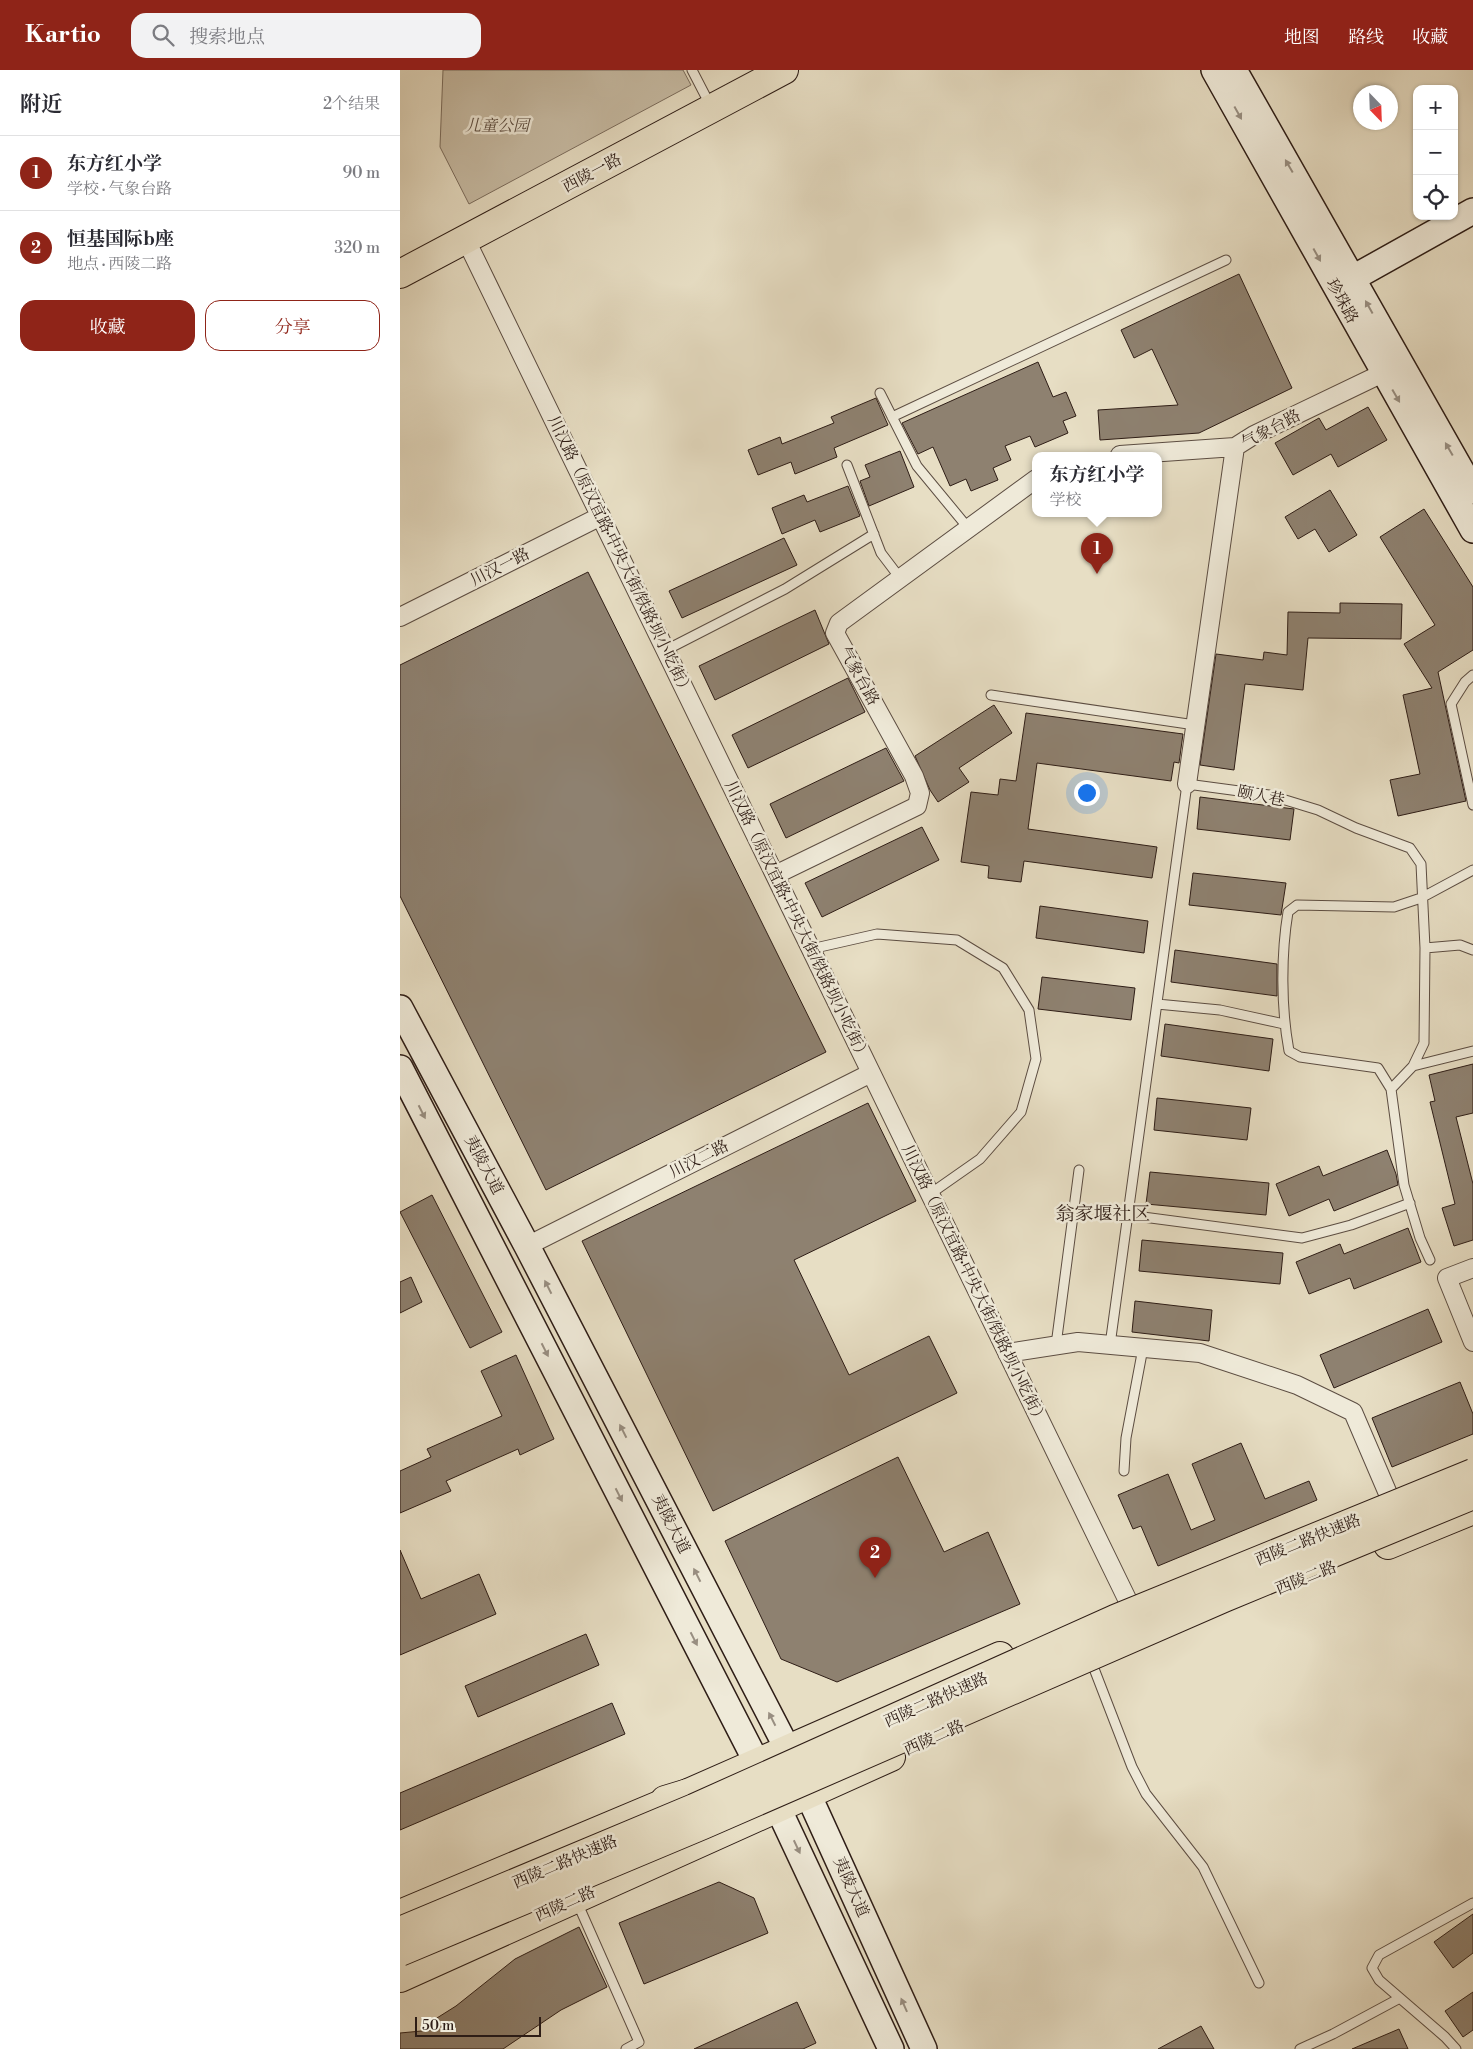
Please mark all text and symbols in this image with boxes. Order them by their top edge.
search box [131,13,481,58]
text: Kartio [25,20,101,50]
icon: search [149,21,177,49]
text: 搜索地点 [189,25,265,49]
text: 地图 [1284,26,1320,49]
text: 路线 [1348,26,1384,49]
text: 收藏 [1412,26,1448,49]
north arrow [1353,85,1398,130]
map controls [1413,85,1458,220]
button: + [1413,85,1458,130]
text: 附近 [20,92,62,118]
text: 2个结果 [323,94,380,114]
one-way arrow [1234,105,1242,120]
park label: 儿童公园 [465,116,532,136]
button: − [1413,130,1458,175]
street label: 西陵一路 [559,149,625,197]
text: 东方红小学 [67,152,162,176]
one-way arrow [1285,159,1293,173]
text: 1 [32,163,40,183]
text: 90 m [342,163,380,183]
button: locate [1413,175,1458,220]
text: 学校 · 气象台路 [67,179,172,199]
text: 恒基国际b座 [67,227,174,251]
text: 2 [31,238,41,258]
text: 320 m [334,238,380,258]
one-way arrow [1312,248,1321,261]
text: 地点 · 西陵二路 [67,254,172,274]
street label: 珍珠路 [1322,275,1362,327]
button: 收藏 [20,300,195,351]
button: 分享 [205,300,380,351]
one-way arrow [1365,300,1373,315]
one-way arrow [1392,390,1401,403]
street label: 气象台路 [1238,405,1304,453]
street label: 川汉路（原汉宜路·中央大街/铁路坝小吃街） [543,412,697,700]
one-way arrow [1444,442,1453,456]
popup [1032,452,1162,517]
text: 东方红小学 [1049,463,1145,487]
text: 学校 [1049,490,1082,510]
pin: 1 [1081,533,1113,574]
street label: 川汉一路 [467,544,533,590]
street label: 气象台路 [835,643,883,709]
street label: 川汉路（原汉宜路·中央大街/铁路坝小吃街） [720,777,874,1065]
your location [1074,780,1100,806]
street label: 颐人巷 [1235,781,1287,811]
one-way arrow [418,1105,426,1119]
street label: 夷陵大道 [460,1132,508,1198]
street label: 川汉二路 [666,1136,732,1182]
street label: 川汉路（原汉宜路·中央大街/铁路坝小吃街） [897,1141,1051,1429]
district label: 翁家堰社区 [1055,1202,1151,1226]
one-way arrow [544,1279,552,1294]
one-way arrow [541,1343,549,1357]
one-way arrow [619,1424,627,1438]
one-way arrow [615,1487,623,1502]
street label: 夷陵大道 [648,1491,694,1557]
street label: 西陵二路快速路 [1252,1510,1364,1570]
pin: 2 [859,1537,891,1578]
street label: 西陵二路 [1273,1557,1339,1599]
one-way arrow [693,1568,701,1582]
one-way arrow [690,1632,698,1646]
street label: 西陵二路快速路 [881,1668,991,1732]
one-way arrow [768,1712,776,1727]
street label: 西陵二路 [901,1716,967,1760]
street label: 西陵二路快速路 [510,1831,620,1893]
one-way arrow [793,1840,801,1854]
street label: 夷陵大道 [829,1854,873,1920]
street label: 西陵二路 [532,1882,598,1926]
one-way arrow [899,1998,907,2012]
scale bar [415,2014,541,2037]
text: 50 m [422,2017,454,2035]

